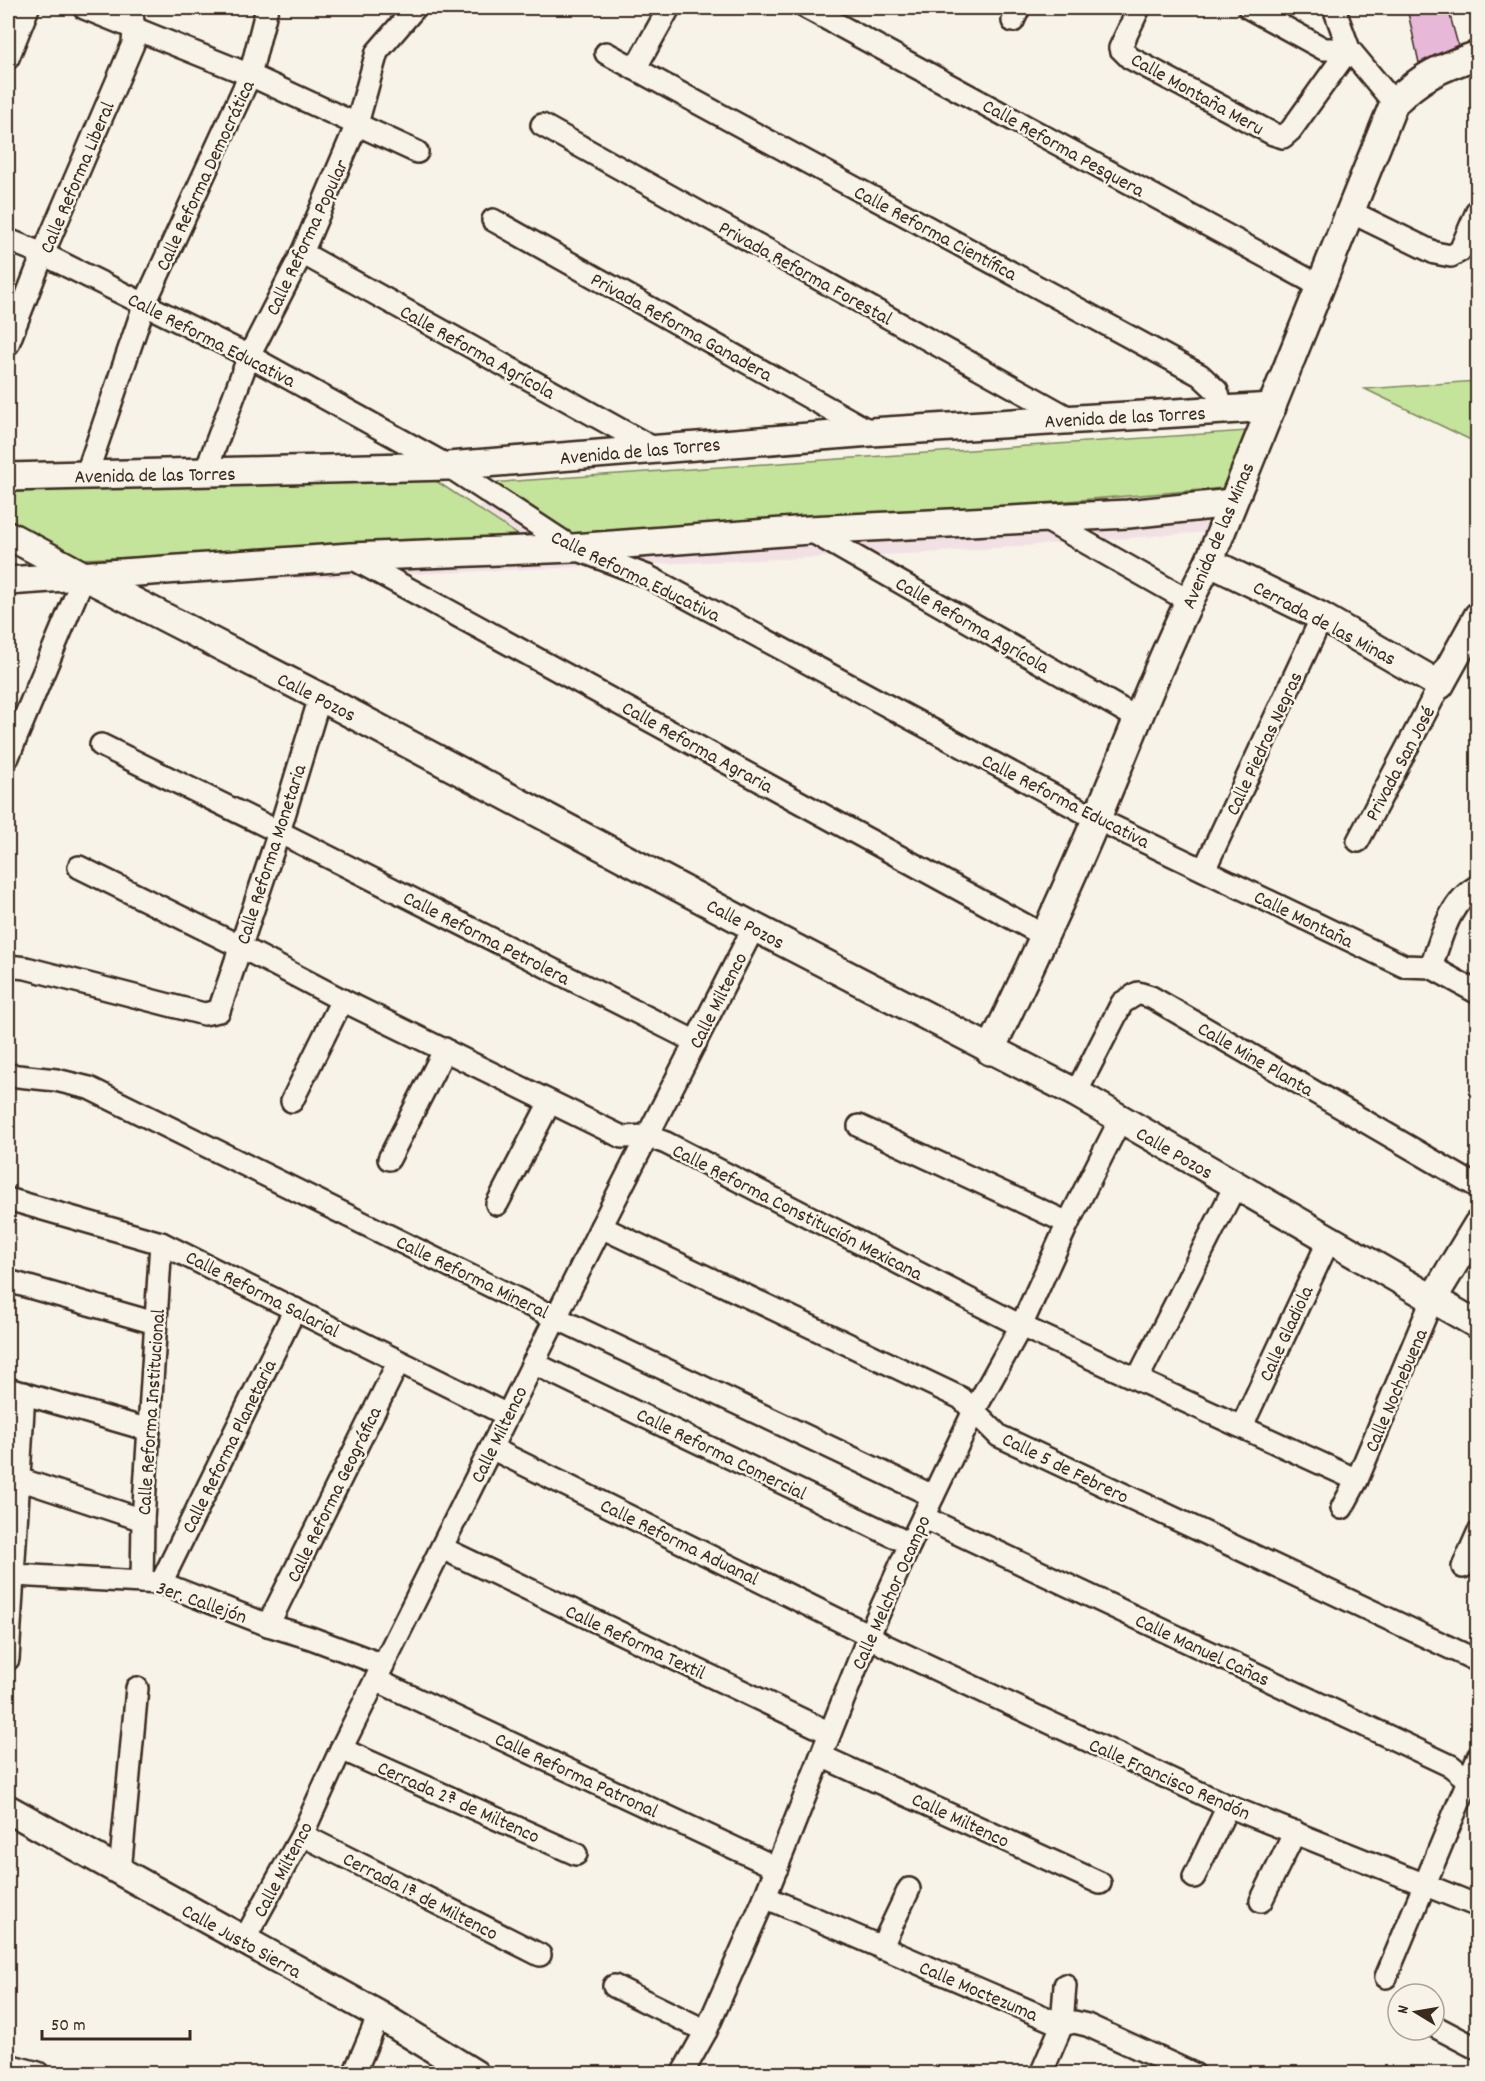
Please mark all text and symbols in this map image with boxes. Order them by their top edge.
street label: Calle Montaña Meru [1125,47,1268,144]
street label: Calle Reforma Democrática [150,76,263,276]
street label: Calle Reforma Pesquera [977,93,1149,206]
street label: Calle Reforma Liberal [34,98,124,258]
street label: Calle Reforma Popular [260,155,357,321]
street label: Calle Reforma Científica [848,180,1022,290]
street label: Privada Reforma Forestal [713,215,897,334]
street label: Privada Reforma Ganadera [585,267,777,391]
street label: Calle Reforma Educativa [122,287,300,396]
street label: Calle Reforma Agrícola [394,299,560,408]
street label: Avenida de las Torres [1044,401,1206,437]
street label: Avenida de las Torres [559,432,722,474]
street label: Avenida de las Minas [1176,459,1263,614]
street label: Avenida de las Torres [74,462,236,492]
street label: Calle Reforma Educativa [545,525,725,631]
street label: Calle Reforma Agrícola [889,571,1054,682]
street label: Cerrada de las Minas [1247,575,1400,674]
street label: Calle Pozos [271,667,360,730]
street label: Calle Piedras Negras [1220,668,1311,821]
street label: Calle Reforma Agraria [616,695,778,802]
street label: Privada San José [1360,702,1444,827]
street label: Calle Reforma Educativa [976,748,1154,857]
street label: Calle Reforma Monetaria [231,761,315,948]
street label: Calle Reforma Petrolera [397,885,574,994]
street label: Calle Montaña [1248,885,1358,957]
street label: Calle Pozos [700,893,789,958]
street label: Calle Miltenco [683,948,756,1054]
street label: Calle Mine Planta [1191,1016,1318,1105]
street label: Calle Pozos [1130,1121,1217,1188]
street label: Calle Reforma Constitución Mexicana [667,1138,927,1289]
street label: Calle Reforma Mineral [391,1230,553,1328]
street label: Calle Reforma Salarial [180,1245,344,1347]
street label: Calle Gladiola [1253,1281,1322,1387]
street label: Calle Reforma Institucional [132,1308,174,1516]
street label: Calle Nochebuena [1359,1325,1437,1457]
street label: Calle Reforma Planetaria [176,1355,285,1539]
street label: Calle Miltenco [465,1382,536,1488]
street label: Calle Reforma Geográfica [281,1402,391,1588]
street label: Calle Reforma Comercial [631,1402,811,1509]
street label: Calle 5 de Febrero [997,1427,1133,1512]
street label: Calle Reforma Aduanal [595,1493,763,1594]
street label: Calle Melchor Ocampo [846,1511,939,1675]
street label: 3er. Callejón [152,1575,250,1632]
street label: Calle Reforma Textil [560,1599,710,1689]
street label: Calle Manuel Cañas [1130,1608,1274,1695]
street label: Calle Reforma Patronal [489,1727,662,1827]
street label: Calle Francisco Rendón [1084,1733,1254,1829]
street label: Cerrada 2ª de Miltenco [372,1755,544,1852]
street label: Calle Miltenco [906,1787,1013,1857]
street label: Calle Miltenco [248,1818,322,1923]
street label: Cerrada 1ª de Miltenco [337,1846,502,1949]
street label: Calle Justo Sierra [176,1898,306,1987]
street label: Calle Moctezuma [914,1955,1042,2031]
north arrow [1386,1982,1446,2042]
scale bar [42,2003,190,2041]
text: N [1392,2003,1416,2016]
text: 50 m [51,2014,86,2039]

